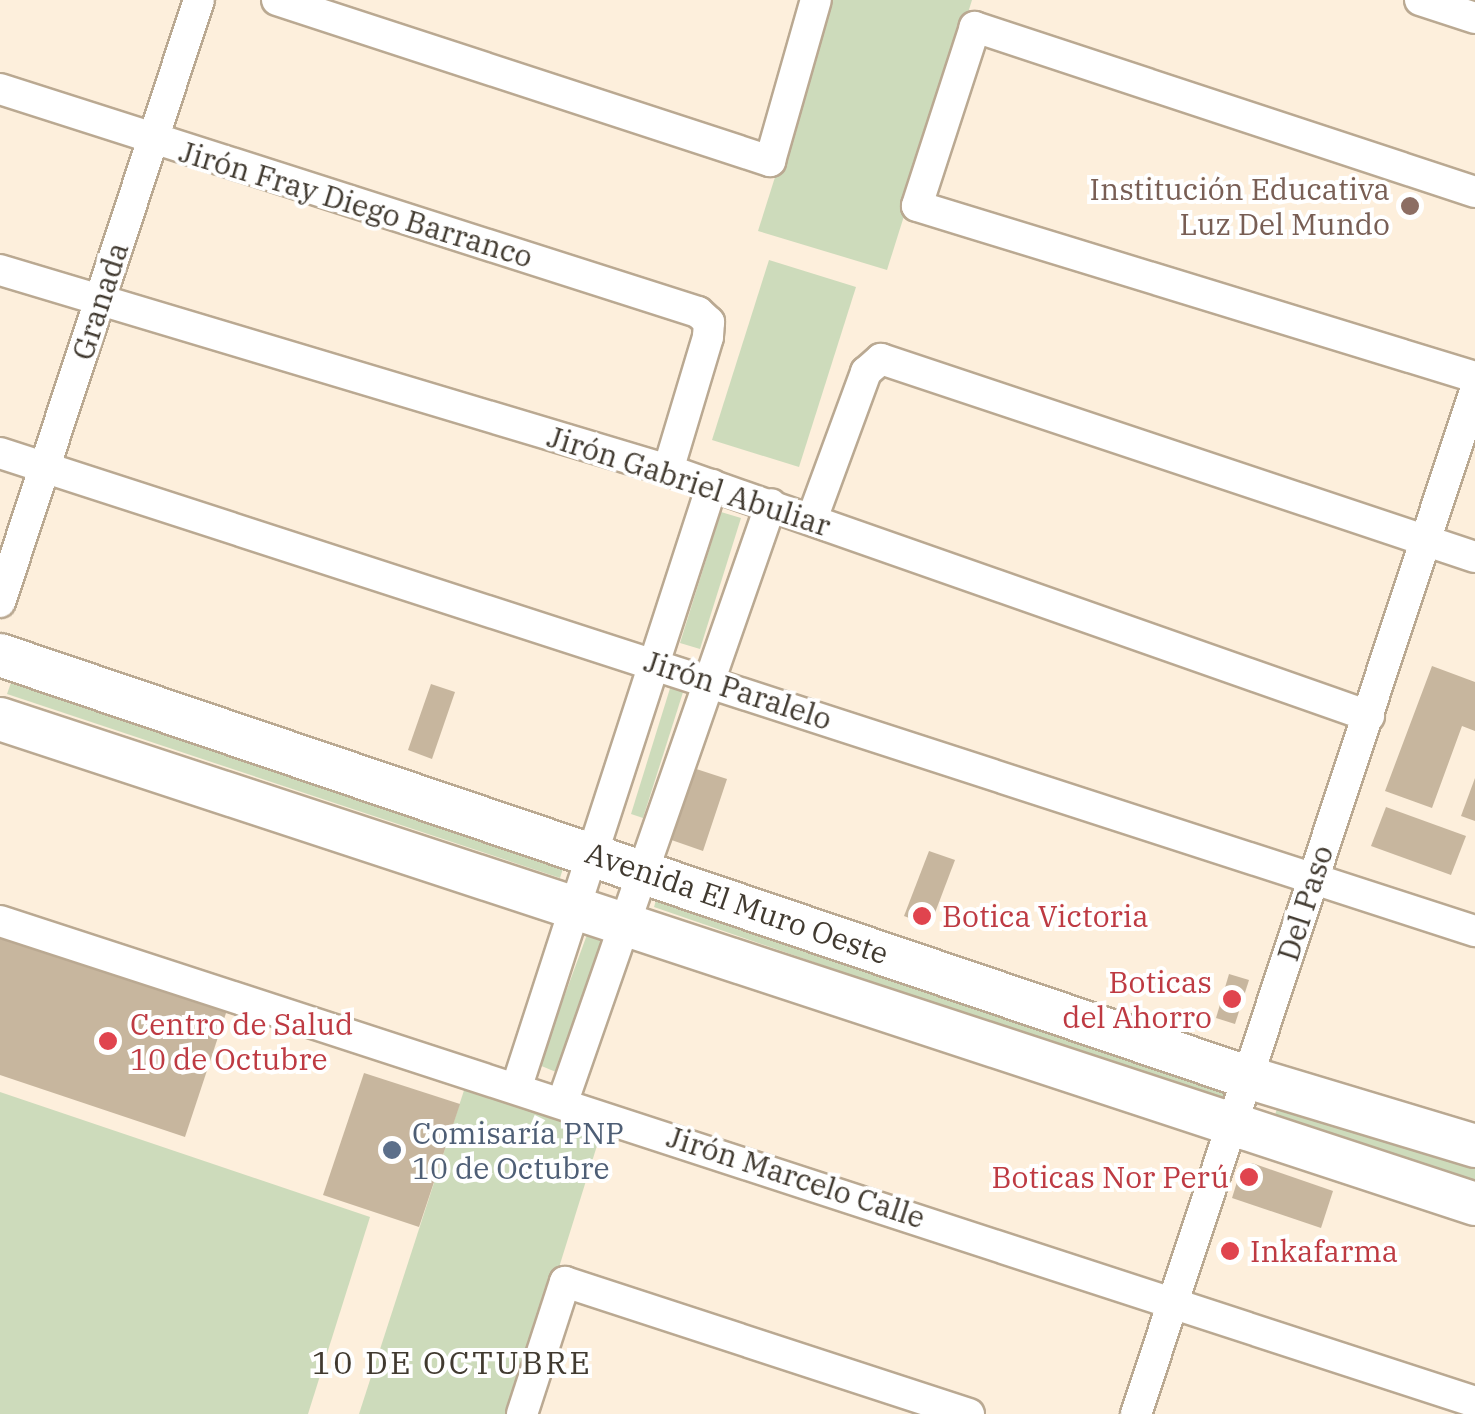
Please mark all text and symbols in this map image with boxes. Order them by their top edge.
street label: Jirón Fray Diego Barranco [175,133,537,275]
place label: Institución Educativa Luz Del Mundo [1090,171,1390,242]
marker: Institución Educativa Luz Del Mundo [1399,195,1421,217]
street label: Granada [64,238,136,364]
street label: Jirón Gabriel Abuliar [543,418,835,544]
street label: Jirón Paralelo [640,643,836,737]
street label: Avenida El Muro Oeste [581,834,893,972]
street label: Del Paso [1269,841,1341,965]
place label: Botica Victoria [942,898,1149,934]
marker: Botica Victoria [911,905,933,927]
place label: Boticas del Ahorro [1062,964,1212,1034]
marker: Boticas del Ahorro [1221,988,1243,1010]
place label: Centro de Salud 10 de Octubre [130,1006,353,1076]
marker: Centro de Salud 10 de Octubre [95,1028,121,1054]
place label: Comisaría PNP 10 de Octubre [412,1115,624,1186]
street label: Jirón Marcelo Calle [662,1118,930,1236]
marker: Comisaría PNP 10 de Octubre [381,1139,403,1161]
place label: Boticas Nor Perú [992,1159,1229,1195]
marker: Boticas Nor Perú [1238,1166,1260,1188]
place label: Inkafarma [1250,1233,1398,1269]
marker: Inkafarma [1219,1240,1241,1262]
district label: 10 DE OCTUBRE [312,1343,592,1381]

